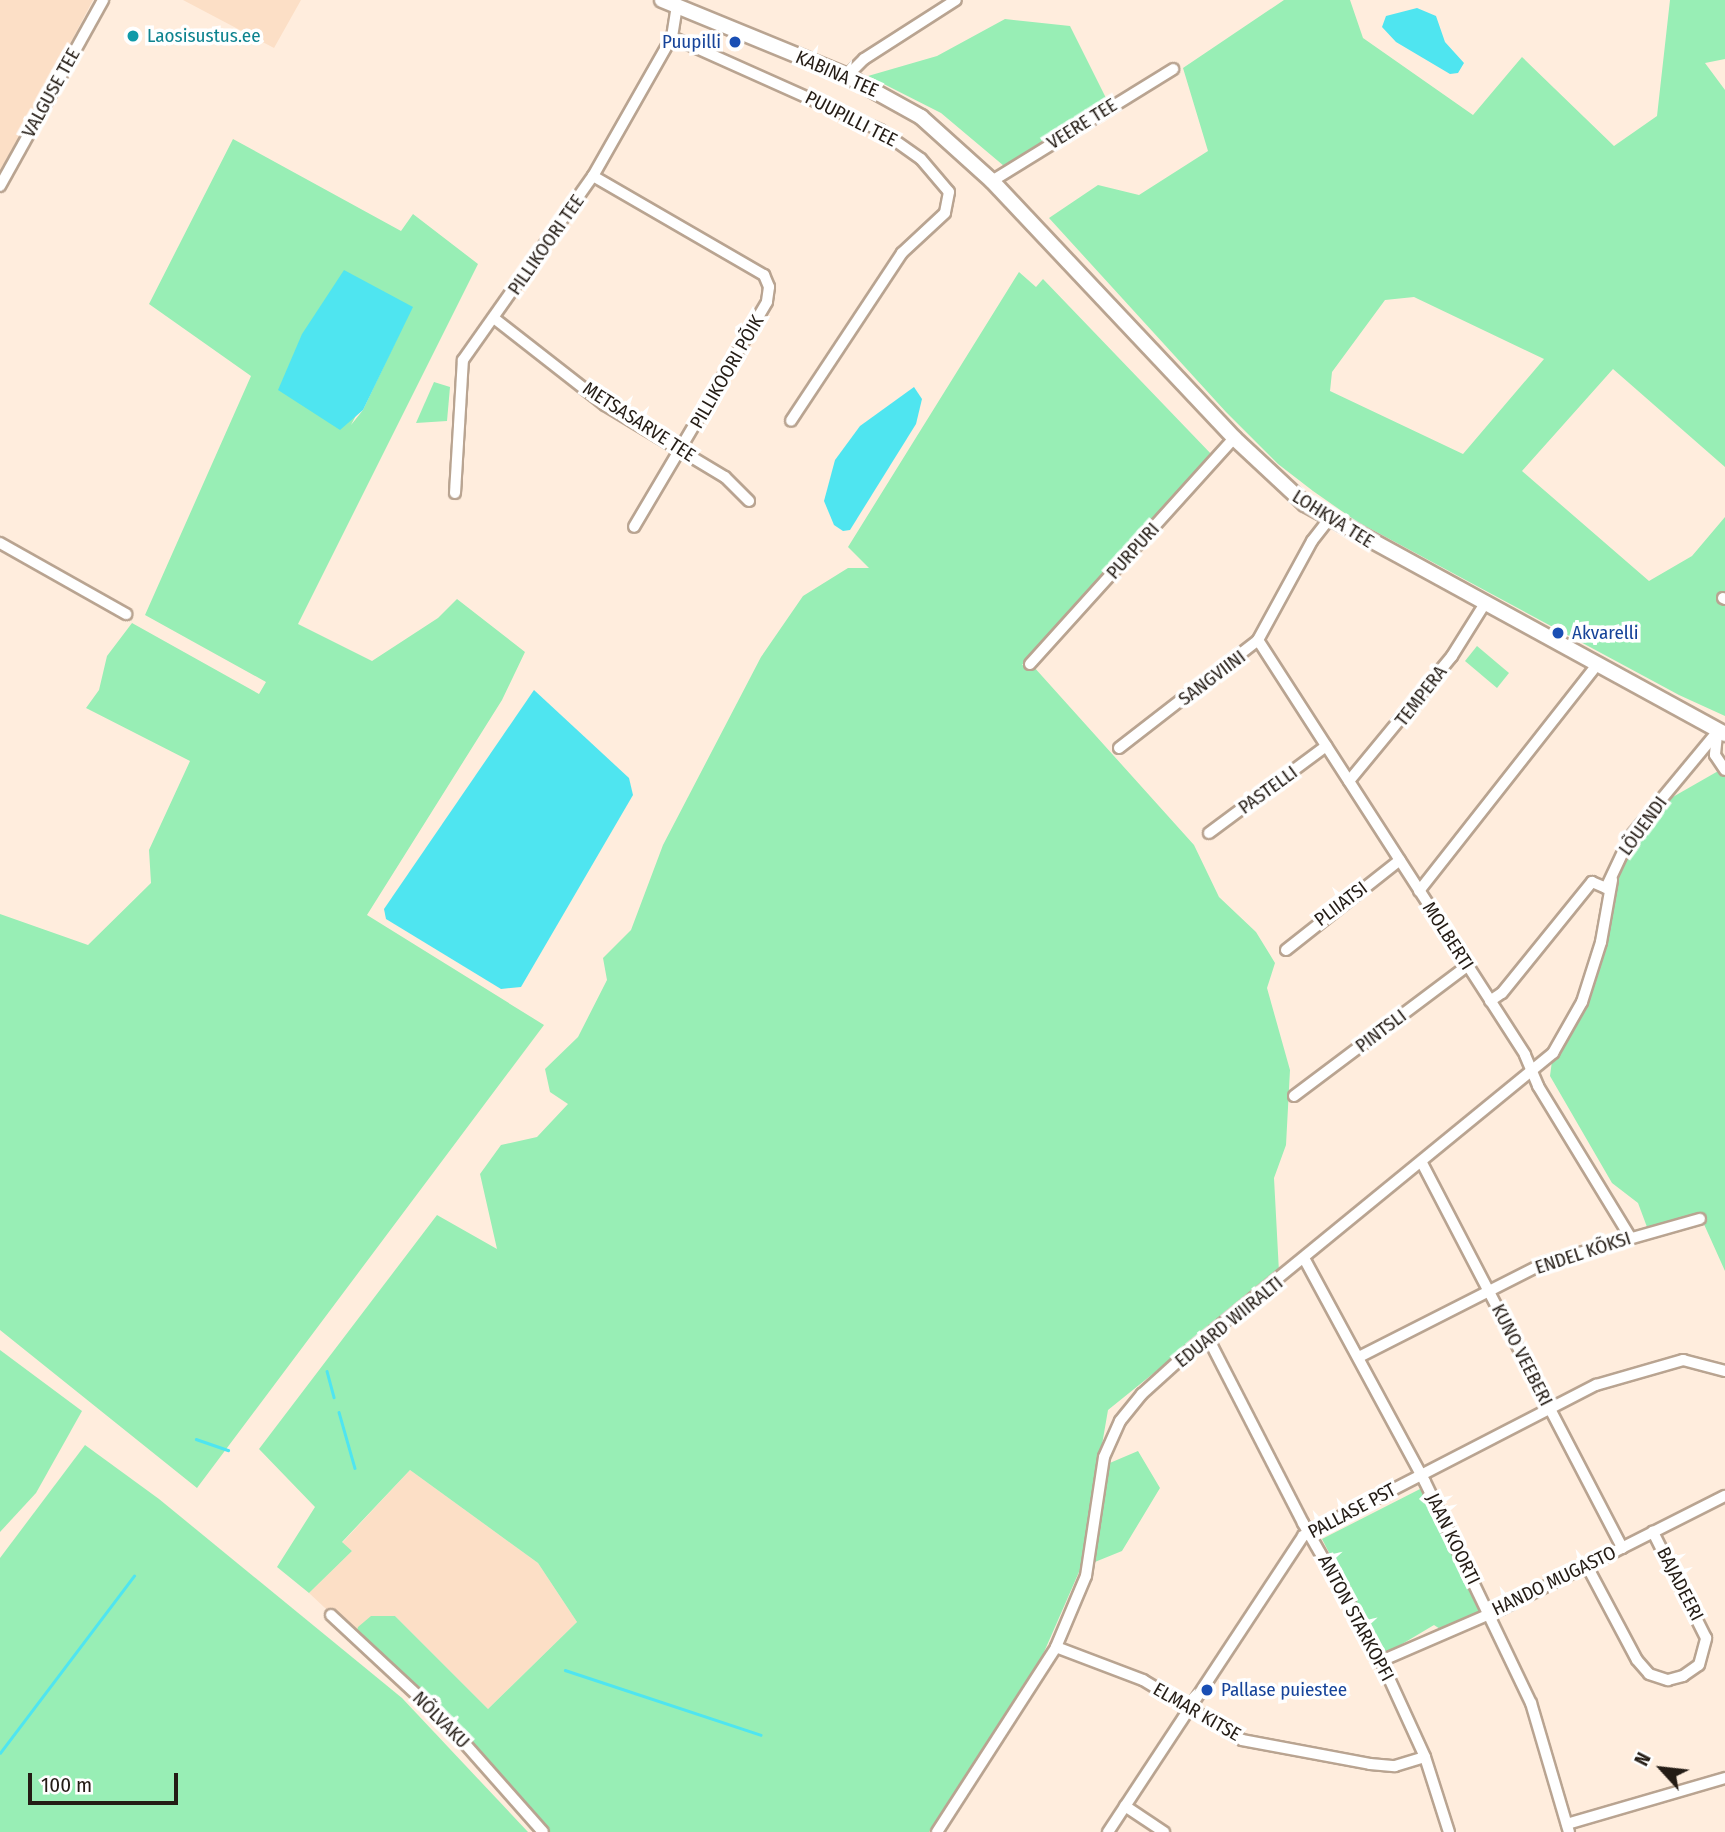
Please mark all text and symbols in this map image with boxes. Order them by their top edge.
place label: Laosisustus.ee [147,25,261,47]
marker: Laosisustus.ee [125,28,141,44]
place label: Puupilli [662,31,721,53]
marker: Puupilli [727,34,743,50]
street label: VALGUSE TEE [17,44,85,142]
street label: KABINA TEE [792,46,882,102]
street label: PUUPILLI TEE [801,86,901,152]
street label: VEERE TEE [1043,94,1121,154]
street label: PILLIKOORI TEE [503,191,589,299]
street label: PILLIKOORI PÕIK [685,311,769,433]
street label: METSASARVE TEE [579,377,699,467]
street label: LOHKVA TEE [1288,485,1378,553]
street label: PURPURI [1102,518,1164,584]
place label: Akvarelli [1572,622,1639,644]
marker: Akvarelli [1550,625,1566,641]
street label: SANGVIINI [1174,645,1250,711]
street label: TEMPERA [1390,661,1452,731]
street label: PASTELLI [1234,761,1302,819]
street label: LÕUENDI [1614,792,1672,860]
street label: PLIIATSI [1310,877,1372,931]
street label: MOLBERTI [1418,898,1478,974]
street label: PINTSLI [1351,1005,1411,1057]
street label: ENDEL KÕKSI [1532,1227,1634,1279]
street label: EDUARD WIIRALTI [1171,1272,1287,1372]
street label: KUNO VEEBERI [1487,1300,1557,1410]
street label: PALLASE PST [1304,1478,1400,1544]
street label: JAAN KOORTI [1421,1490,1485,1588]
street label: HANDO MUGASTO [1488,1541,1620,1621]
street label: BAJADEERI [1652,1543,1708,1625]
street label: ANTON STARKOPFI [1313,1551,1399,1685]
street label: ELMAR KITSE [1149,1678,1245,1746]
place label: Pallase puiestee [1221,1679,1347,1701]
marker: Pallase puiestee [1199,1682,1215,1698]
street label: NÕLVAKU [408,1687,474,1753]
north arrow [1627,1734,1697,1804]
text: N [1630,1749,1656,1770]
scale bar [32,1758,182,1802]
text: 100 m [41,1772,92,1798]

